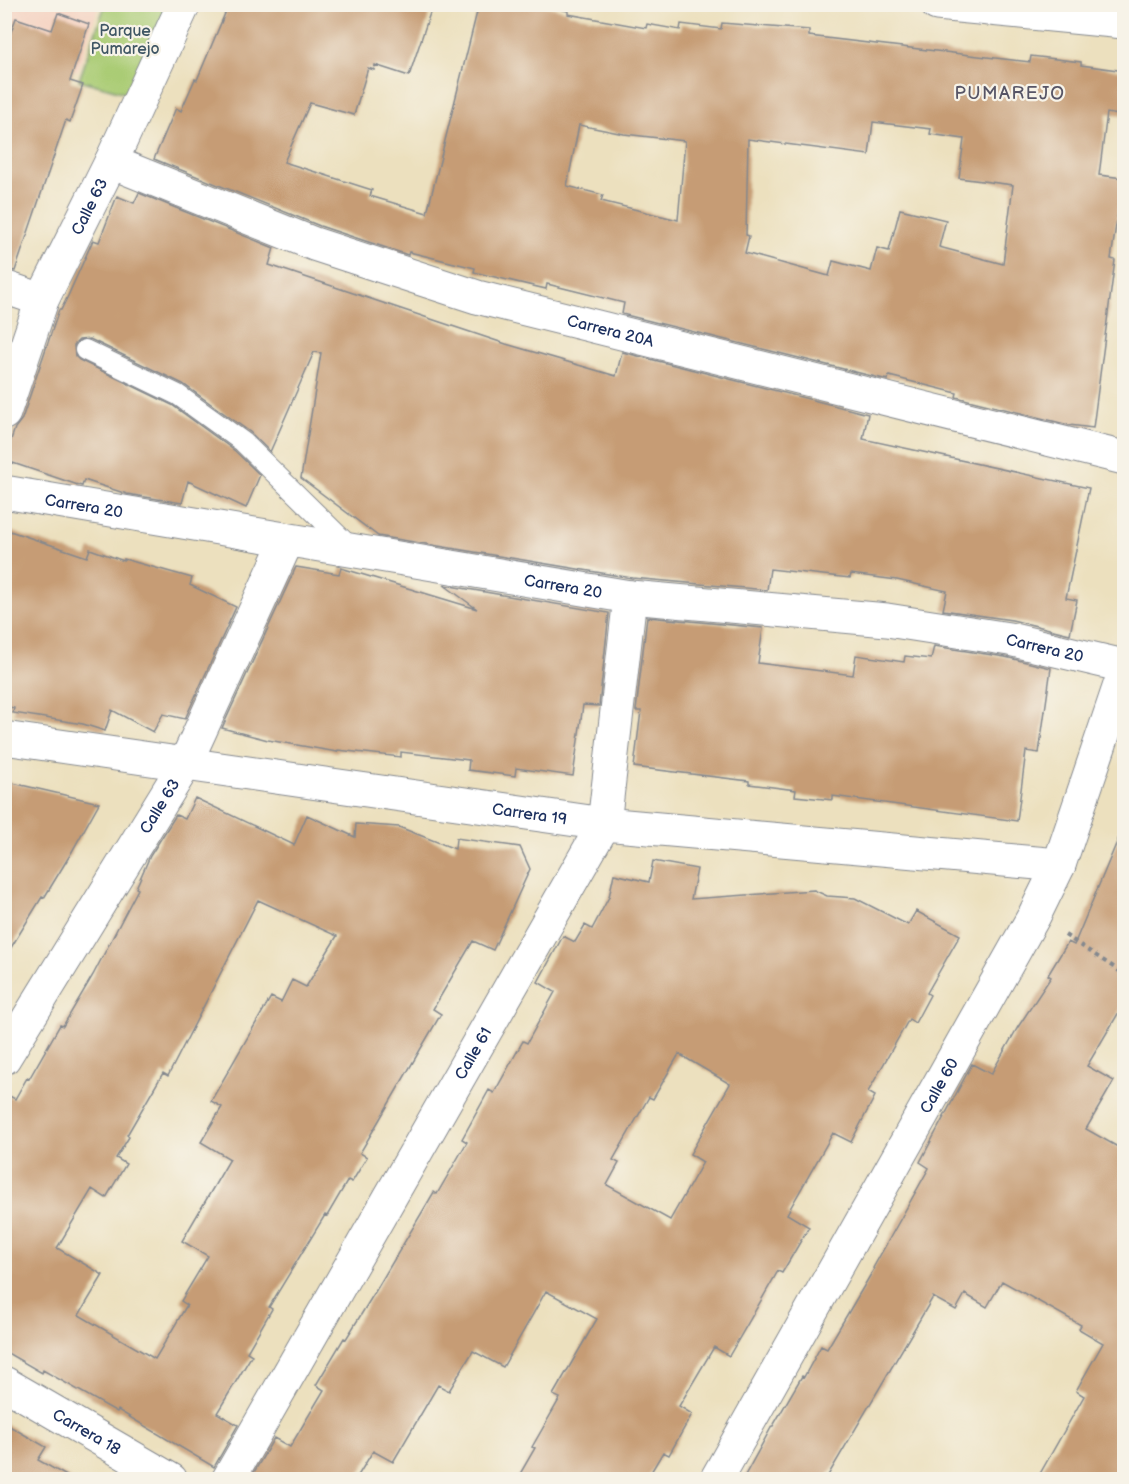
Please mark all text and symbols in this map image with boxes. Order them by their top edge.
park label: Parque Pumarejo [90,22,160,59]
district label: PUMAREJO [955,83,1065,104]
street label: Calle 63 [68,175,112,238]
street label: Carrera 20A [565,312,656,352]
street label: Carrera 20 [43,491,124,523]
street label: Carrera 20 [522,571,603,603]
street label: Carrera 20 [1004,631,1085,667]
street label: Calle 63 [136,776,185,838]
street label: Carrera 19 [491,800,568,830]
street label: Calle 61 [451,1024,496,1083]
street label: Calle 60 [917,1055,963,1117]
street label: Carrera 18 [49,1405,124,1460]

